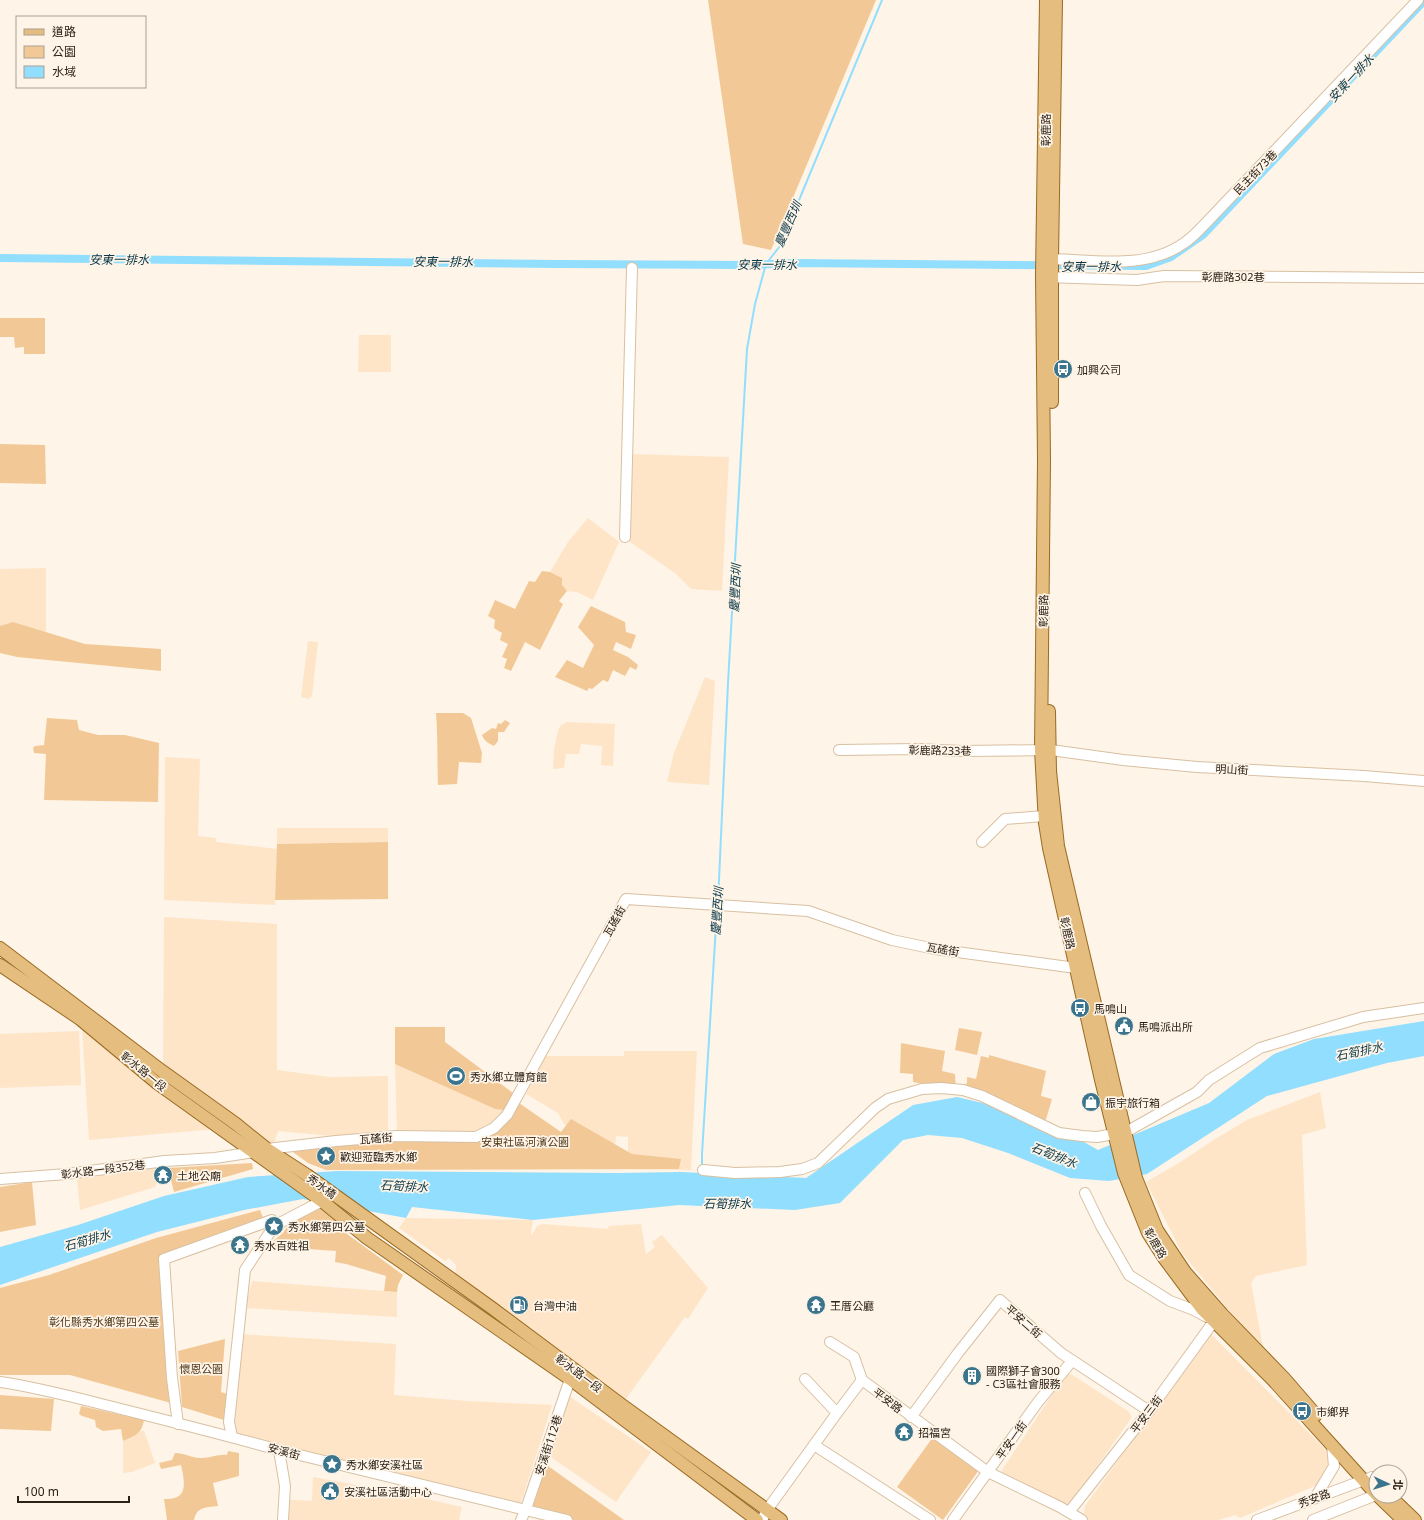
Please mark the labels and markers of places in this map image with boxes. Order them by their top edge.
bus stop icon: 加興公司 [1052,358,1074,380]
place label: 加興公司 [1077,362,1121,377]
bus stop icon: 馬鳴山 [1069,997,1091,1019]
place label: 馬鳴山 [1094,1001,1127,1016]
public building icon: 馬鳴派出所 [1113,1015,1135,1037]
place label: 馬鳴派出所 [1138,1019,1193,1034]
sports icon: 秀水鄉立體育館 [445,1065,467,1087]
place label: 秀水鄉立體育館 [470,1069,547,1084]
shop icon: 振宇旅行箱 [1080,1091,1102,1113]
place label: 振宇旅行箱 [1105,1095,1160,1110]
place icon: 歡迎蒞臨秀水鄉 [315,1145,337,1167]
place label: 歡迎蒞臨秀水鄉 [340,1149,417,1164]
temple icon: 土地公廟 [152,1164,174,1186]
place label: 土地公廟 [177,1168,221,1183]
place icon: 秀水鄉第四公墓 [263,1215,285,1237]
place label: 秀水鄉第四公墓 [288,1219,365,1234]
temple icon: 秀水百姓祖 [229,1234,251,1256]
place label: 秀水百姓祖 [254,1238,309,1253]
fuel station icon: 台灣中油 [508,1294,530,1316]
temple icon: 王厝公廳 [805,1294,827,1316]
place label: 台灣中油 [533,1298,577,1313]
place label: 王厝公廳 [830,1298,874,1313]
place label: 國際獅子會300 - C3區社會服務 [986,1363,1061,1391]
building icon: 國際獅子會300 - C3區社會服務 [961,1365,983,1387]
bus stop icon: 市鄉界 [1291,1400,1313,1422]
place label: 市鄉界 [1316,1404,1350,1419]
temple icon: 招福宮 [893,1421,915,1443]
place label: 招福宮 [918,1425,951,1440]
place icon: 秀水鄉安溪社區 [321,1453,343,1475]
place label: 秀水鄉安溪社區 [346,1457,423,1472]
public building icon: 安溪社區活動中心 [319,1480,341,1502]
place label: 安溪社區活動中心 [344,1484,432,1499]

